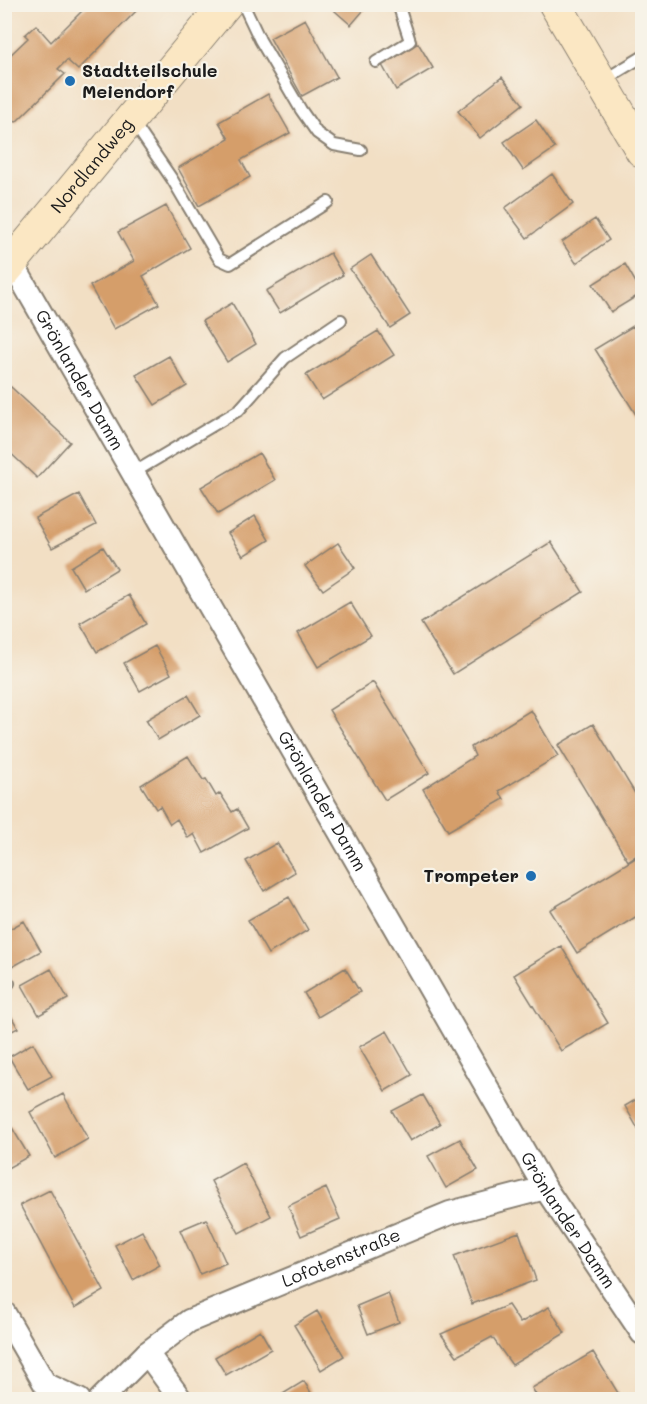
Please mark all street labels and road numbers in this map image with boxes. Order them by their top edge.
street label: Nordlandweg [45,112,138,218]
street label: Grönlander Damm [30,305,130,454]
street label: Grönlander Damm [273,726,373,875]
street label: Grönlander Damm [516,1147,622,1293]
street label: Lofotenstraße [278,1222,404,1292]

